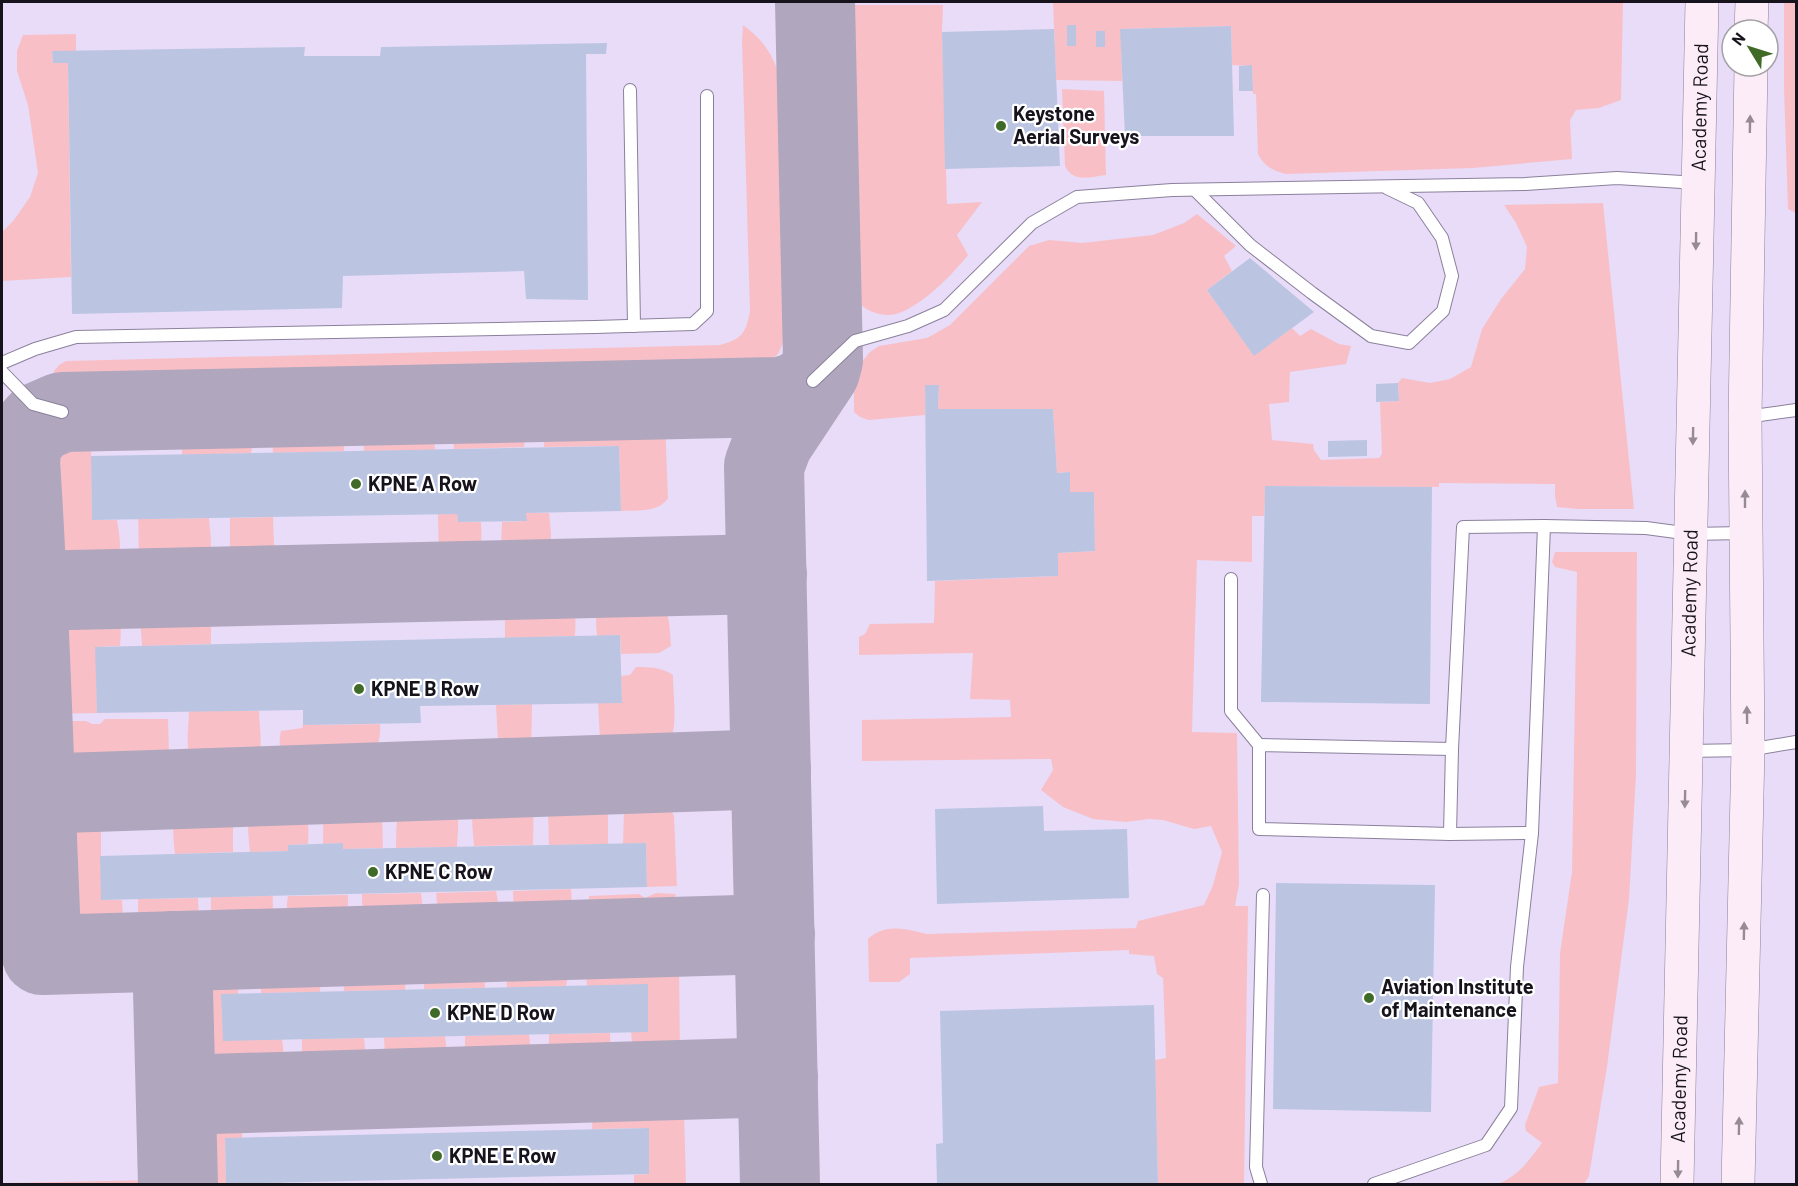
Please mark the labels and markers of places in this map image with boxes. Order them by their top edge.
place label: Keystone Aerial Surveys [1013,101,1139,148]
marker: Keystone Aerial Surveys [994,119,1008,133]
place label: KPNE A Row [368,471,477,495]
marker: KPNE A Row [349,477,363,491]
place label: KPNE B Row [371,676,479,700]
marker: KPNE B Row [352,682,366,696]
place label: KPNE C Row [385,859,493,883]
marker: KPNE C Row [366,865,380,879]
place label: Aviation Institute of Maintenance [1381,974,1534,1021]
marker: Aviation Institute of Maintenance [1362,991,1376,1005]
place label: KPNE D Row [447,1000,555,1024]
marker: KPNE D Row [428,1006,442,1020]
place label: KPNE E Row [449,1143,557,1167]
marker: KPNE E Row [430,1149,444,1163]

